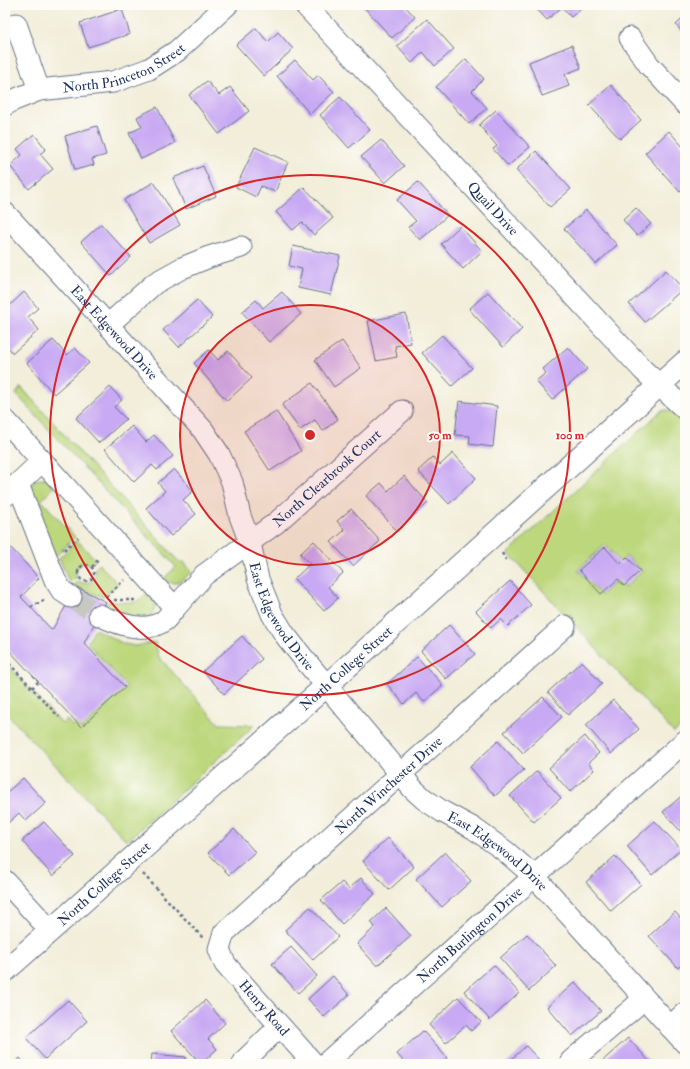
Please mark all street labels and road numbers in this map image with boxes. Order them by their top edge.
street label: North Princeton Street [62,39,189,96]
street label: Quail Drive [464,178,522,239]
street label: East Edgewood Drive [67,282,162,383]
street label: North Clearbrook Court [269,425,385,530]
street label: East Edgewood Drive [246,561,318,674]
street label: North College Street [296,622,396,714]
street label: North Winchester Drive [331,732,446,838]
street label: East Edgewood Drive [445,808,552,894]
street label: North College Street [54,837,154,929]
street label: North Burlington Drive [413,883,526,986]
street label: Henry Road [235,977,293,1040]

